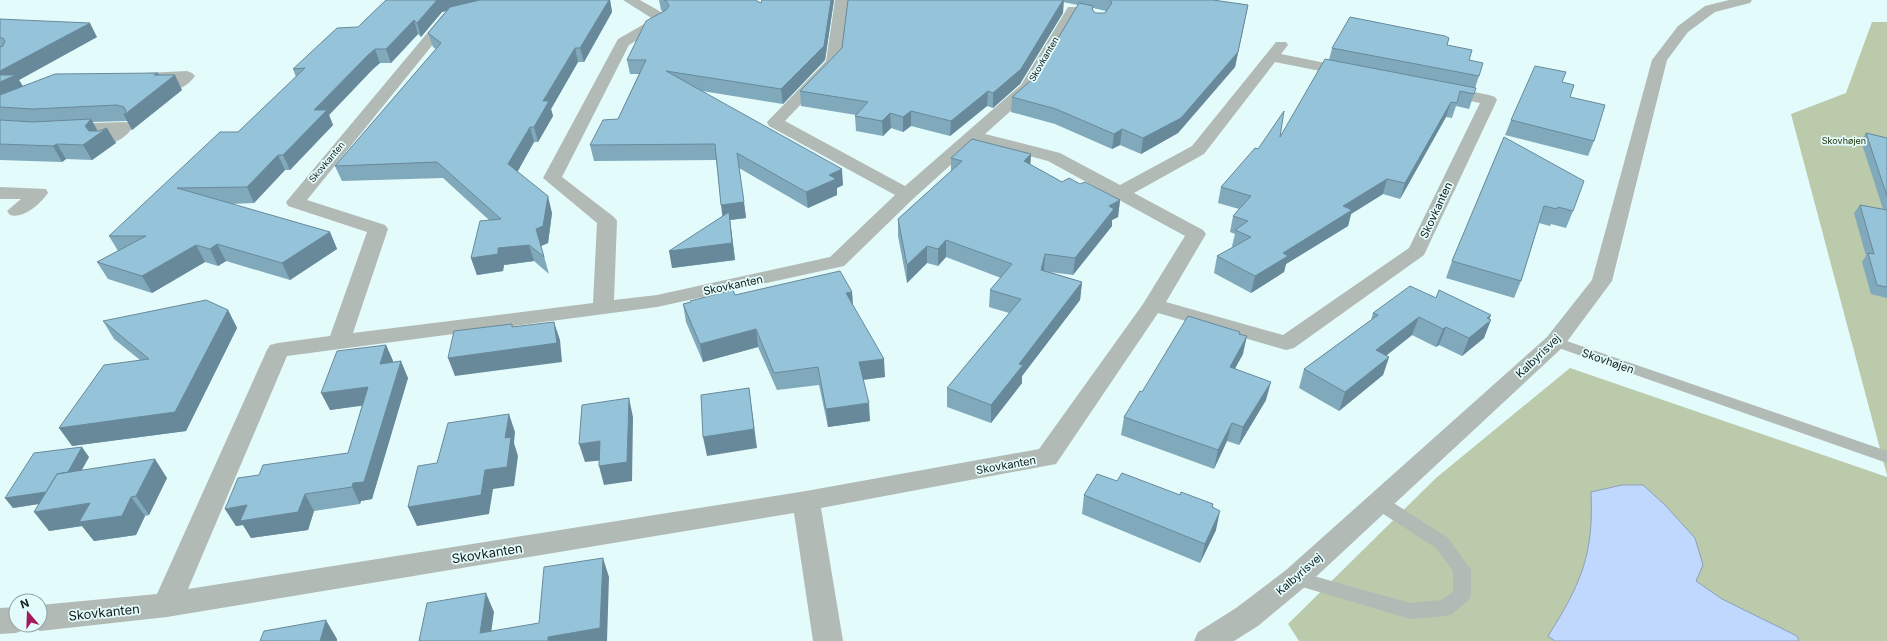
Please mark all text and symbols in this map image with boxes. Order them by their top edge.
street label: Skovkanten [1026,35,1061,83]
park label: Skovhøjen [1822,135,1866,146]
street label: Skovkanten [306,139,347,184]
street label: Skovkanten [1417,180,1455,240]
street label: Skovkanten [702,272,764,298]
street label: Kalbyrisvej [1513,331,1563,381]
street label: Skovhøjen [1580,346,1636,376]
street label: Skovkanten [975,453,1037,477]
street label: Skovkanten [450,539,524,567]
street label: Kalbyrisvej [1273,550,1325,598]
north arrow [8,593,48,633]
text: N [18,596,31,612]
street label: Skovkanten [68,600,140,624]

